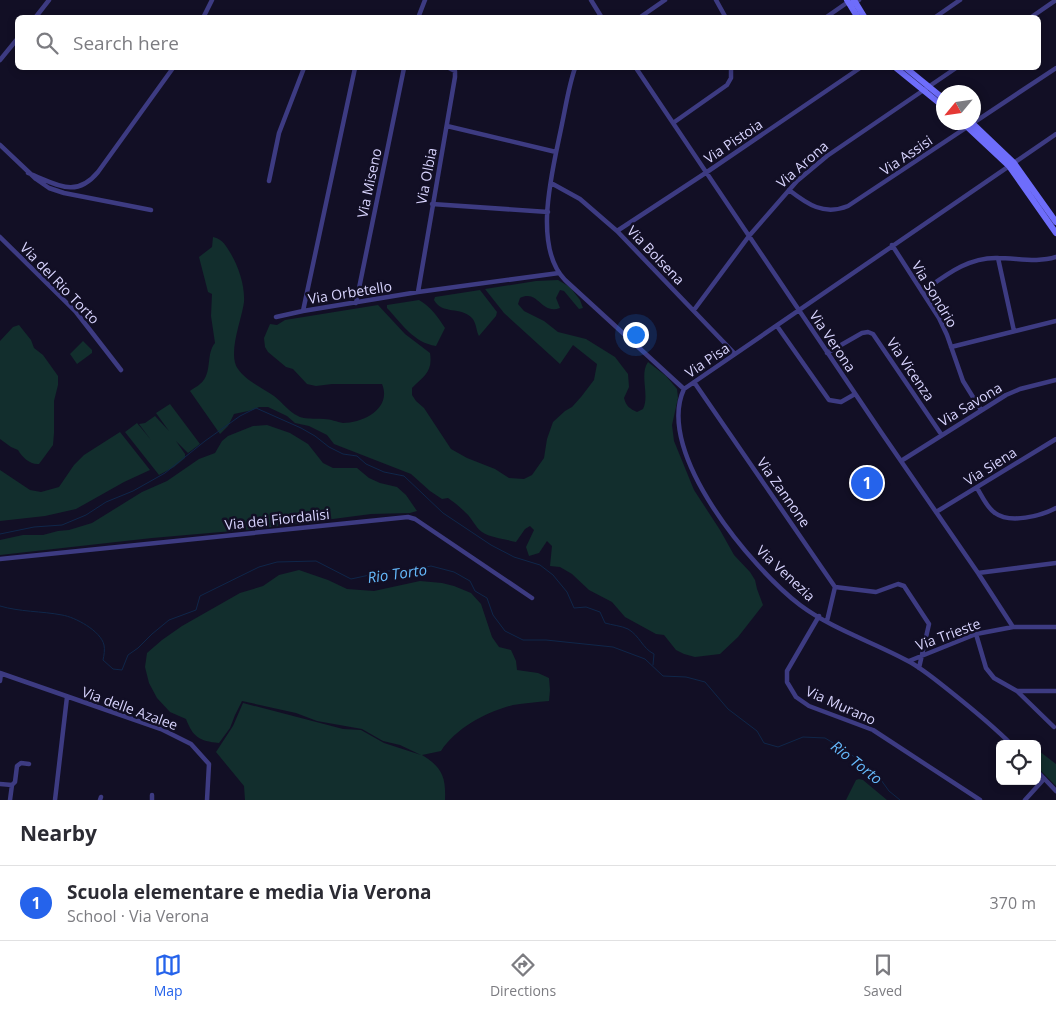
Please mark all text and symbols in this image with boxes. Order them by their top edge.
search box [15,15,1041,70]
icon: search [33,29,61,57]
text: Search here [73,30,179,56]
north arrow [936,85,981,130]
street label: Via Pistoia [700,114,766,168]
street label: Via Assisi [876,131,936,179]
street label: Via Arona [772,136,832,192]
street label: Via Miseno [352,146,386,220]
street label: Via Olbia [411,146,441,206]
street label: Via Bolsena [623,221,689,289]
street label: Via del Rio Torto [16,238,104,328]
street label: Via Sondrio [908,257,962,331]
street label: Via Orbetello [307,276,393,308]
street label: Via Verona [806,307,860,375]
your location [623,322,649,348]
street label: Via Vicenza [883,334,939,404]
street label: Via Pisa [681,338,733,382]
street label: Via Savona [935,378,1005,430]
street label: Via Siena [960,442,1020,490]
street label: Via Zannone [753,453,815,531]
pin: 1 [851,464,883,502]
street label: Via dei Fiordalisi [224,504,330,534]
street label: Via Venezia [753,541,819,605]
water label: Rio Torto [366,559,428,587]
street label: Via Trieste [913,613,983,654]
street label: Via Murano [803,681,879,729]
street label: Via delle Azalee [79,682,181,734]
water label: Rio Torto [827,736,887,788]
map controls [996,740,1041,785]
button: locate [996,740,1041,785]
text: Nearby [20,819,97,847]
text: Scuola elementare e media Via Verona [67,879,432,905]
text: 1 [31,892,41,914]
text: 370 m [990,892,1036,914]
text: School · Via Verona [67,905,209,927]
tab: Map [154,951,183,1000]
tab: Directions [490,951,556,1000]
tab: Saved [863,951,902,1000]

